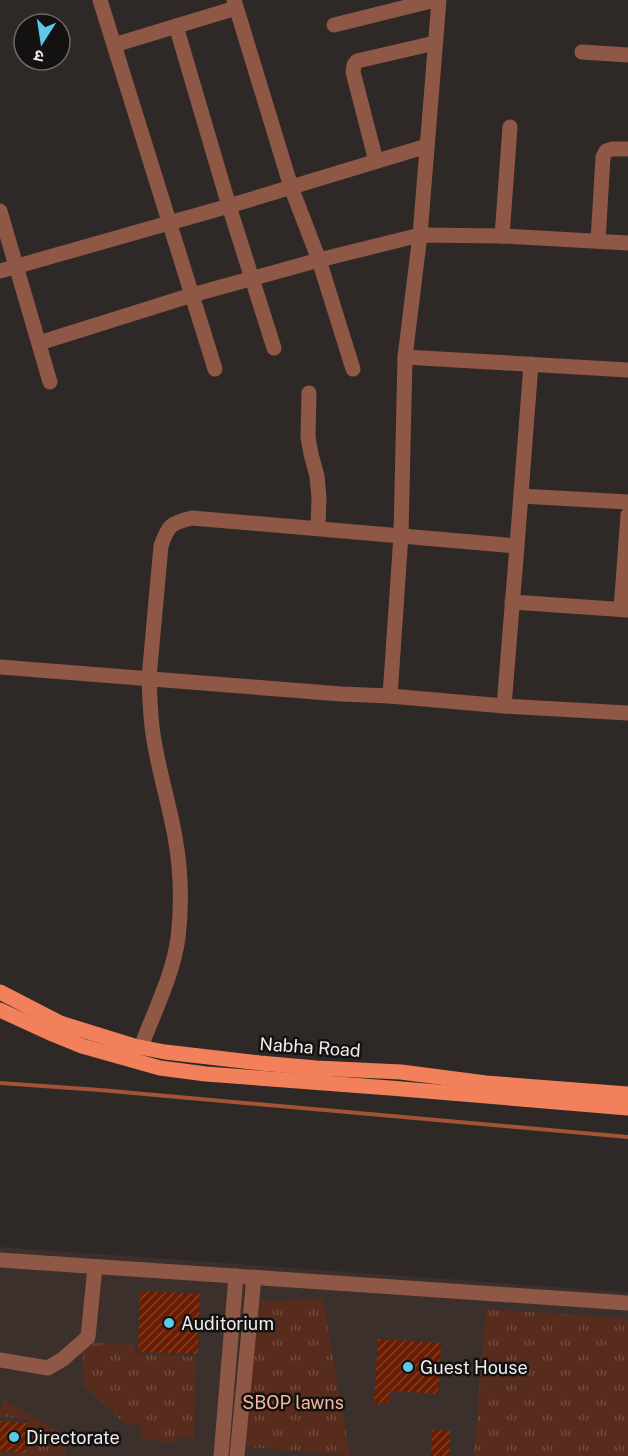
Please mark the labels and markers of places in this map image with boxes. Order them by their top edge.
place label: Auditorium [181,1313,274,1334]
marker: Auditorium [162,1316,176,1330]
place label: Guest House [420,1357,528,1378]
marker: Guest House [401,1360,415,1374]
place label: Directorate [26,1427,120,1448]
marker: Directorate [7,1430,21,1444]

